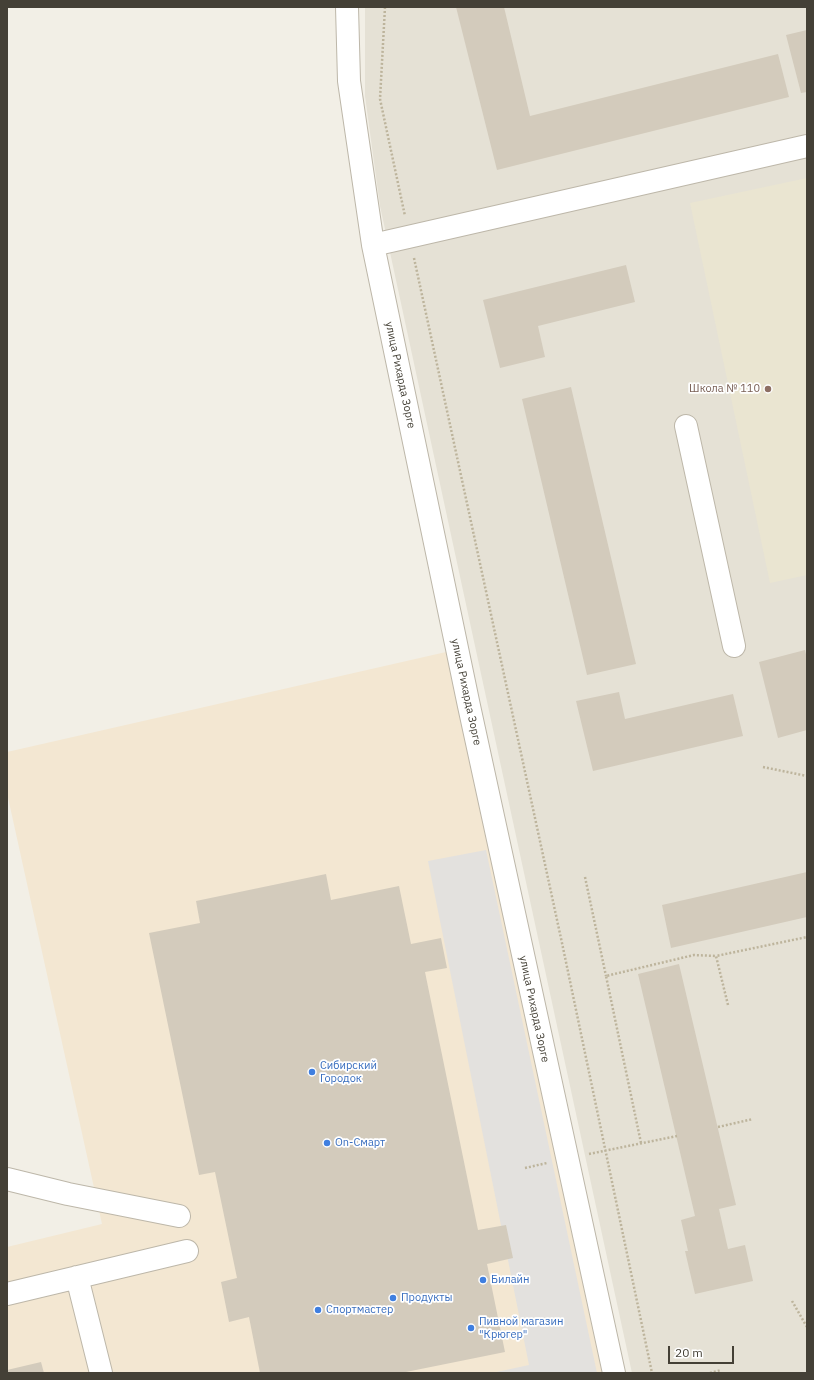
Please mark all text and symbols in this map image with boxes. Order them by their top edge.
street label: улица Рихарда Зорге [382,320,418,430]
place label: Школа № 110 [689,382,760,396]
marker: Школа № 110 [763,384,773,394]
street label: улица Рихарда Зорге [448,637,484,747]
street label: улица Рихарда Зорге [516,954,552,1064]
place label: Сибирский Городок [320,1059,377,1085]
marker: Сибирский Городок [307,1067,317,1077]
place label: On-Смарт [335,1136,385,1150]
marker: On-Смарт [322,1138,332,1148]
place label: Билайн [491,1273,529,1287]
marker: Билайн [478,1275,488,1285]
place label: Продукты [401,1291,452,1305]
marker: Продукты [388,1293,398,1303]
place label: Спортмастер [326,1303,393,1317]
marker: Спортмастер [313,1305,323,1315]
place label: Пивной магазин "Крюгер" [479,1315,563,1341]
marker: Пивной магазин "Крюгер" [466,1323,476,1333]
scale bar [670,1338,736,1364]
text: 20 m [675,1345,703,1360]

